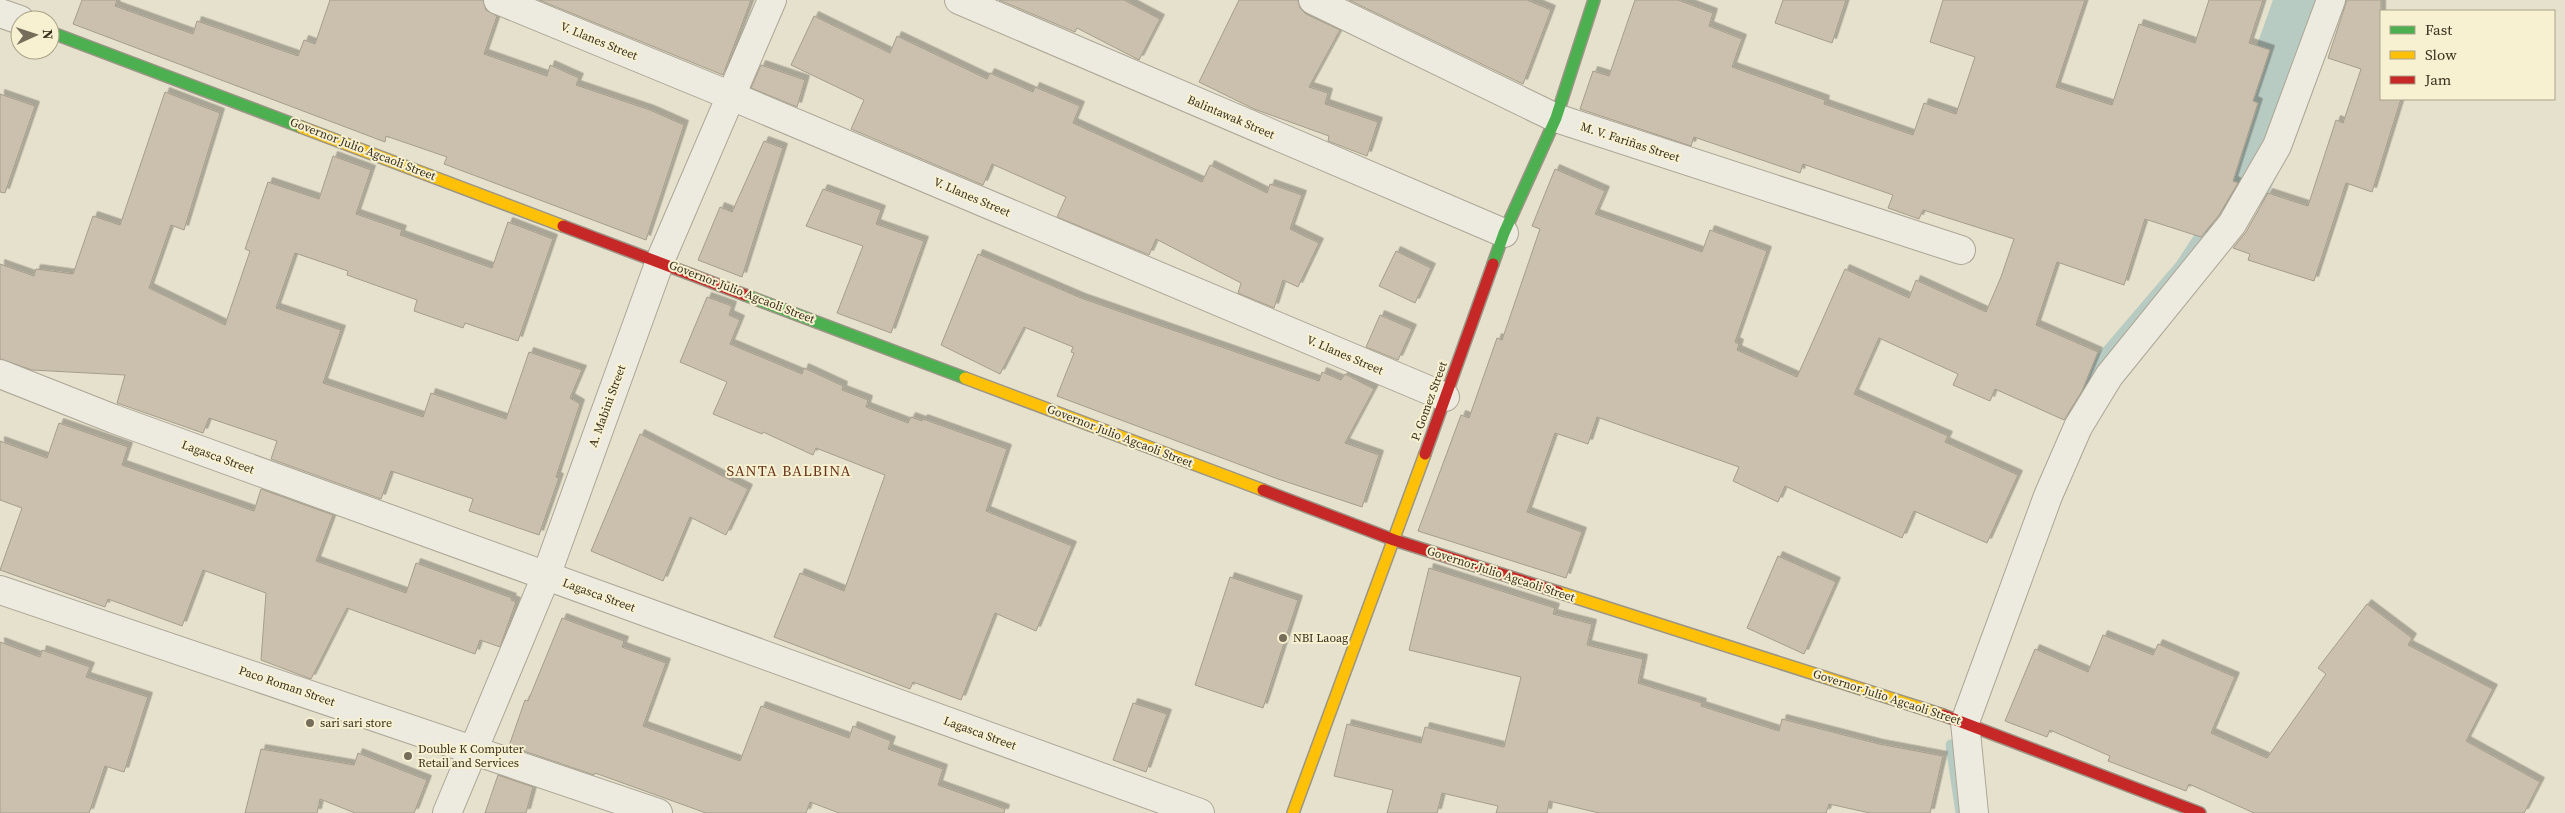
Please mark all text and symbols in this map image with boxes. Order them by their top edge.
north arrow [10,10,60,60]
legend [2380,10,2555,100]
street label: V. Llanes Street [558,18,640,64]
text: Fast [2425,19,2452,40]
text: N [38,29,58,40]
text: Slow [2425,44,2457,65]
text: Jam [2424,69,2452,90]
street label: Balintawak Street [1185,91,1277,143]
street label: Governor Julio Agcaoli Street [288,114,438,184]
street label: M. V. Fariñas Street [1578,118,1682,166]
street label: V. Llanes Street [931,174,1013,220]
street label: Governor Julio Agcaoli Street [667,257,817,327]
street label: V. Llanes Street [1304,332,1386,378]
street label: P. Gomez Street [1407,359,1451,443]
street label: A. Mabini Street [585,363,629,449]
street label: Governor Julio Agcaoli Street [1045,401,1195,471]
street label: Lagasca Street [179,436,257,478]
district label: SANTA BALBINA [726,460,852,481]
street label: Governor Julio Agcaoli Street [1425,542,1577,606]
street label: Lagasca Street [560,574,638,616]
place label: NBI Laoag [1293,630,1348,646]
marker: NBI Laoag [1277,632,1289,644]
street label: Paco Roman Street [237,662,337,710]
street label: Governor Julio Agcaoli Street [1811,665,1963,729]
street label: Lagasca Street [941,712,1019,754]
place label: sari sari store [320,715,392,731]
marker: sari sari store [304,717,316,729]
place label: Double K Computer Retail and Services [418,741,524,771]
marker: Double K Computer Retail and Services [402,750,414,762]

